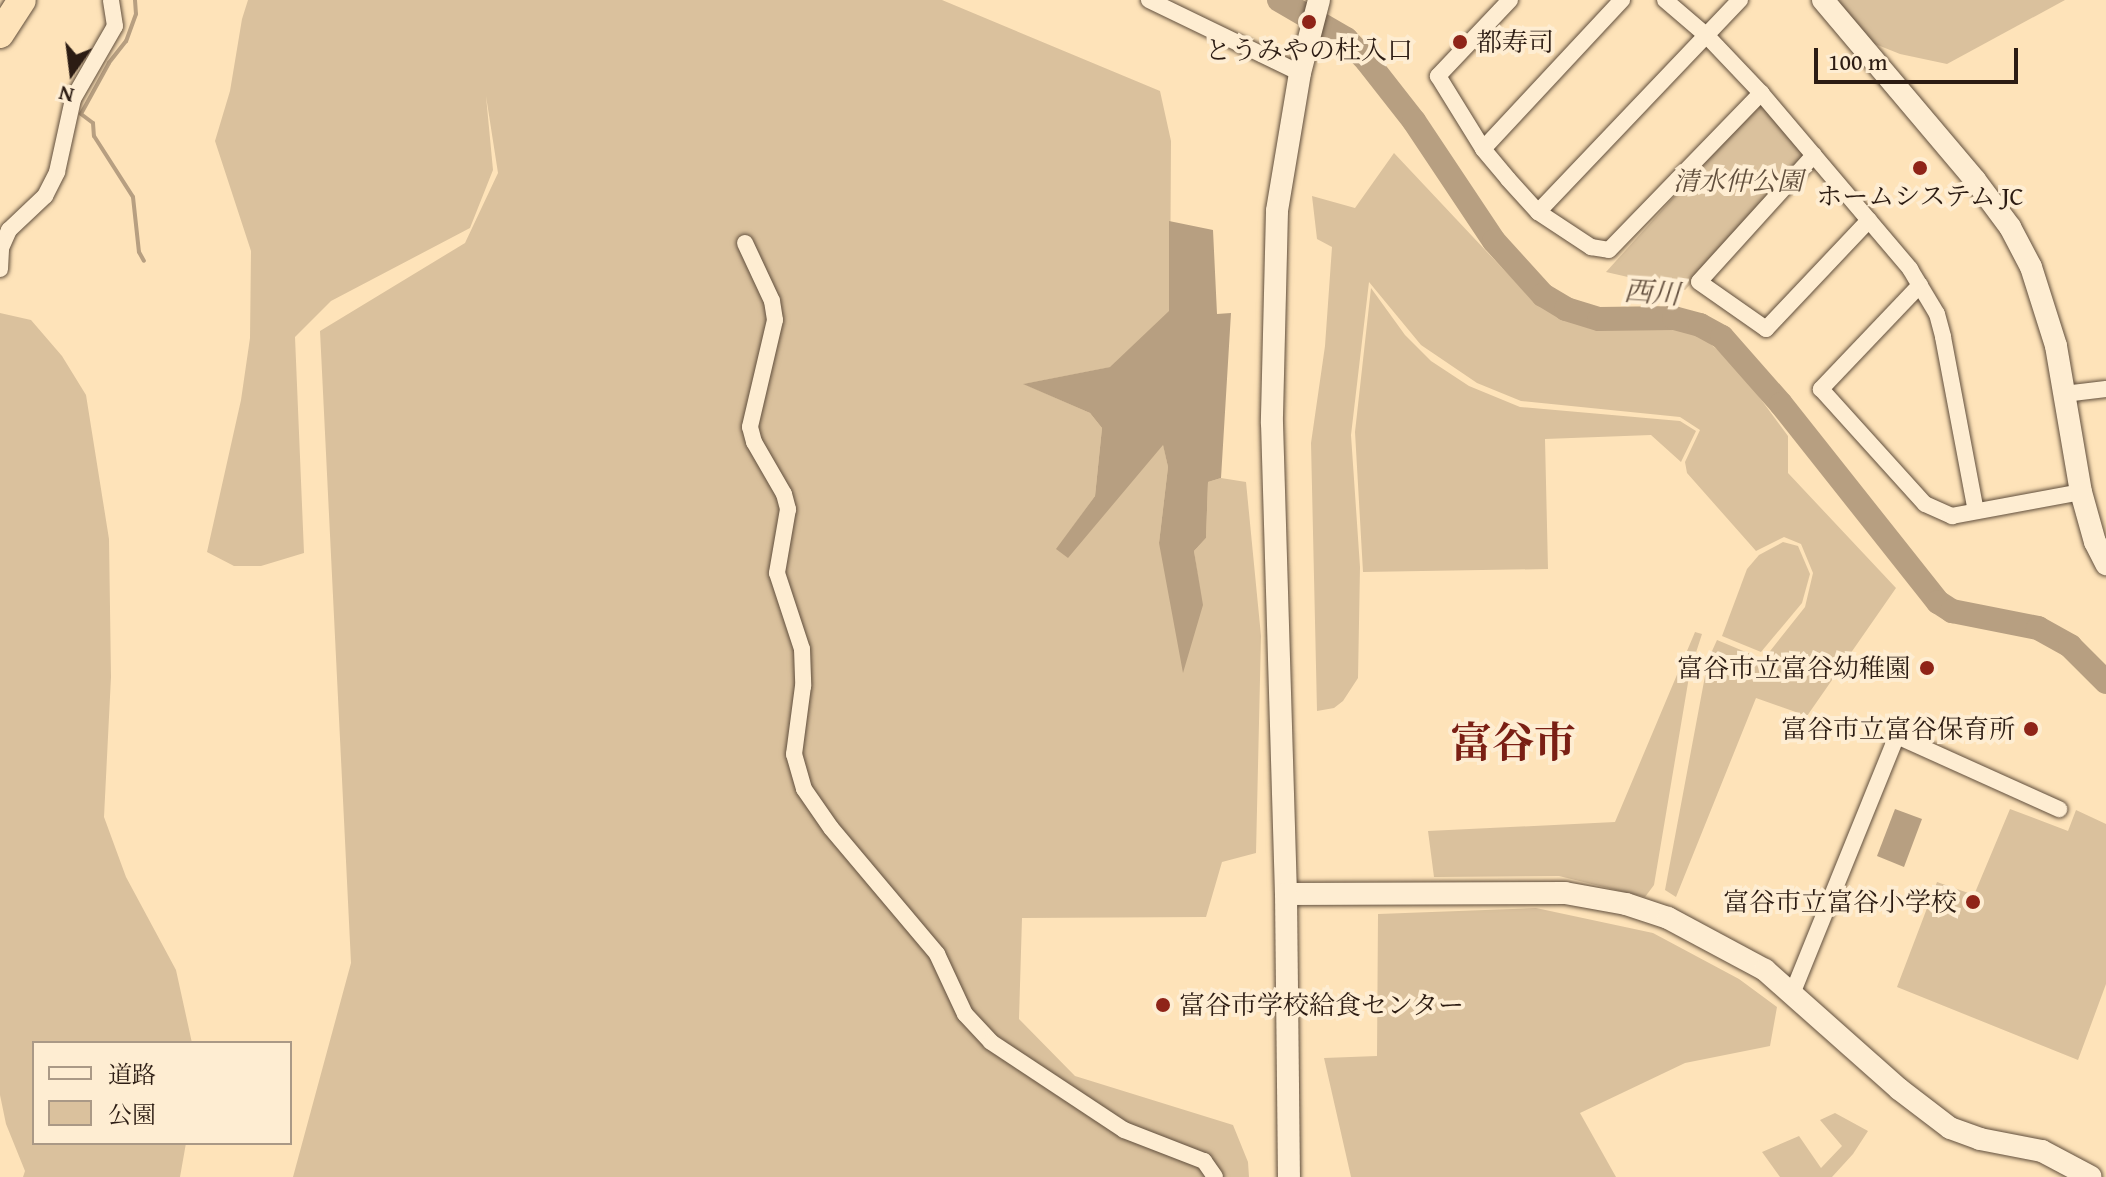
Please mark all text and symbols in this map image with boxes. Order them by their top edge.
marker: とうみやの杜入口 [1300,13,1318,31]
place label: 都寿司 [1476,26,1554,58]
north arrow [32,32,112,112]
scale bar [1818,32,2022,82]
marker: 都寿司 [1451,33,1469,51]
place label: とうみやの杜入口 [1205,34,1413,66]
text: 100 m [1828,44,1888,79]
text: N [55,78,77,113]
marker: ホームシステム JC [1911,159,1929,177]
park label: 清水仲公園 [1673,165,1803,197]
place label: ホームシステム JC [1815,180,2025,212]
water label: 西川 [1623,273,1681,311]
place label: 富谷市立富谷幼稚園 [1677,652,1911,684]
marker: 富谷市立富谷幼稚園 [1918,659,1936,677]
place label: 富谷市立富谷保育所 [1781,713,2015,745]
district label: 富谷市 [1450,717,1576,767]
marker: 富谷市立富谷保育所 [2022,720,2040,738]
place label: 富谷市立富谷小学校 [1723,886,1957,918]
marker: 富谷市立富谷小学校 [1964,893,1982,911]
place label: 富谷市学校給食センター [1179,989,1465,1021]
marker: 富谷市学校給食センター [1154,996,1172,1014]
legend [32,1041,292,1145]
text: 道路 [108,1057,156,1092]
text: 公園 [108,1097,156,1132]

